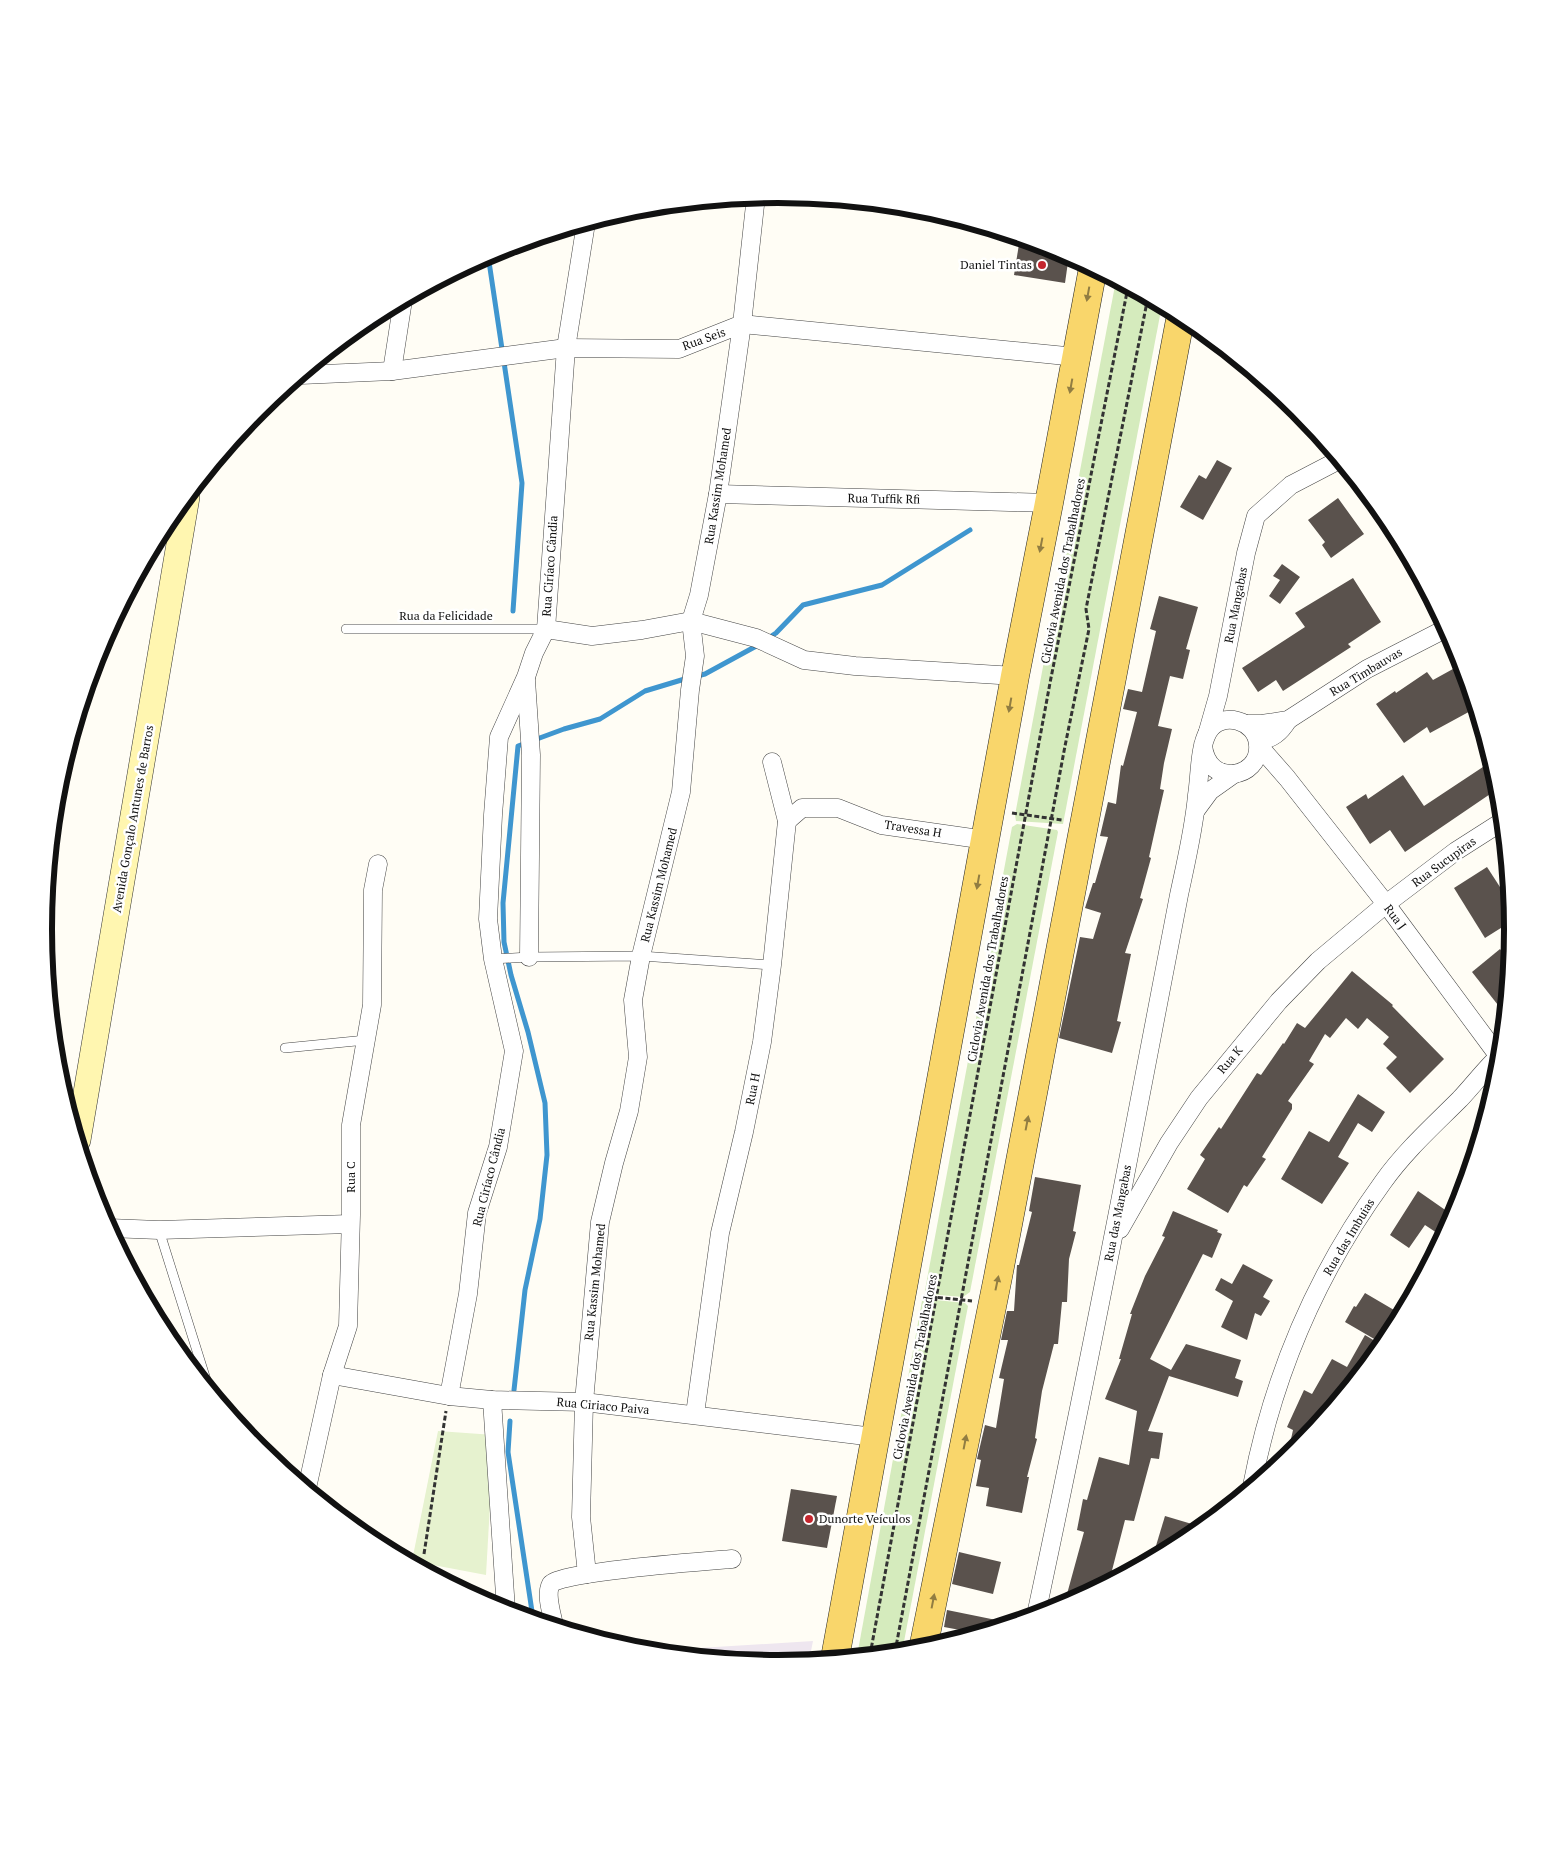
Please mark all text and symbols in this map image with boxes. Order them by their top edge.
place label: Daniel Tintas [960,257,1032,272]
marker: Daniel Tintas [1036,259,1048,271]
one-way arrow [1083,287,1091,303]
street label: Rua Seis [680,324,727,353]
one-way arrow [1066,378,1074,394]
street label: Rua Kassim Mohamed [701,426,734,545]
street label: Ciclovia Avenida dos Trabalhadores [1037,477,1088,665]
street label: Rua Tuffik Rfi [848,490,921,507]
street label: Rua Ciríaco Cândia [538,515,561,617]
one-way arrow [1037,538,1045,553]
street label: Rua Mangabas [1221,566,1250,644]
street label: Rua da Felicidade [399,608,493,623]
street label: Rua Timbauvas [1327,644,1405,699]
one-way arrow [1005,697,1013,713]
street label: Avenida Gonçalo Antunes de Barros [109,724,156,914]
street label: Travessa H [883,817,943,840]
street label: Rua Kassim Mohamed [637,826,680,944]
street label: Rua Sucupiras [1409,833,1479,890]
street label: Ciclovia Avenida dos Trabalhadores [964,875,1011,1063]
one-way arrow [974,875,982,891]
street label: Rua J [1381,901,1410,932]
street label: Rua K [1214,1043,1246,1076]
street label: Rua H [742,1071,763,1106]
one-way arrow [1024,1115,1032,1131]
street label: Rua Ciríaco Cândia [469,1126,508,1228]
street label: Rua C [343,1161,358,1193]
street label: Rua das Mangabas [1101,1163,1134,1262]
street label: Rua das Imbuias [1320,1195,1377,1278]
street label: Rua Kassim Mohamed [581,1222,608,1341]
street label: Ciclovia Avenida dos Trabalhadores [889,1273,940,1461]
one-way arrow [993,1274,1001,1290]
street label: Rua Ciriaco Paiva [556,1394,650,1417]
one-way arrow [961,1434,969,1450]
place label: Dunorte Veículos [819,1511,911,1526]
marker: Dunorte Veículos [803,1513,815,1525]
one-way arrow [929,1594,937,1609]

